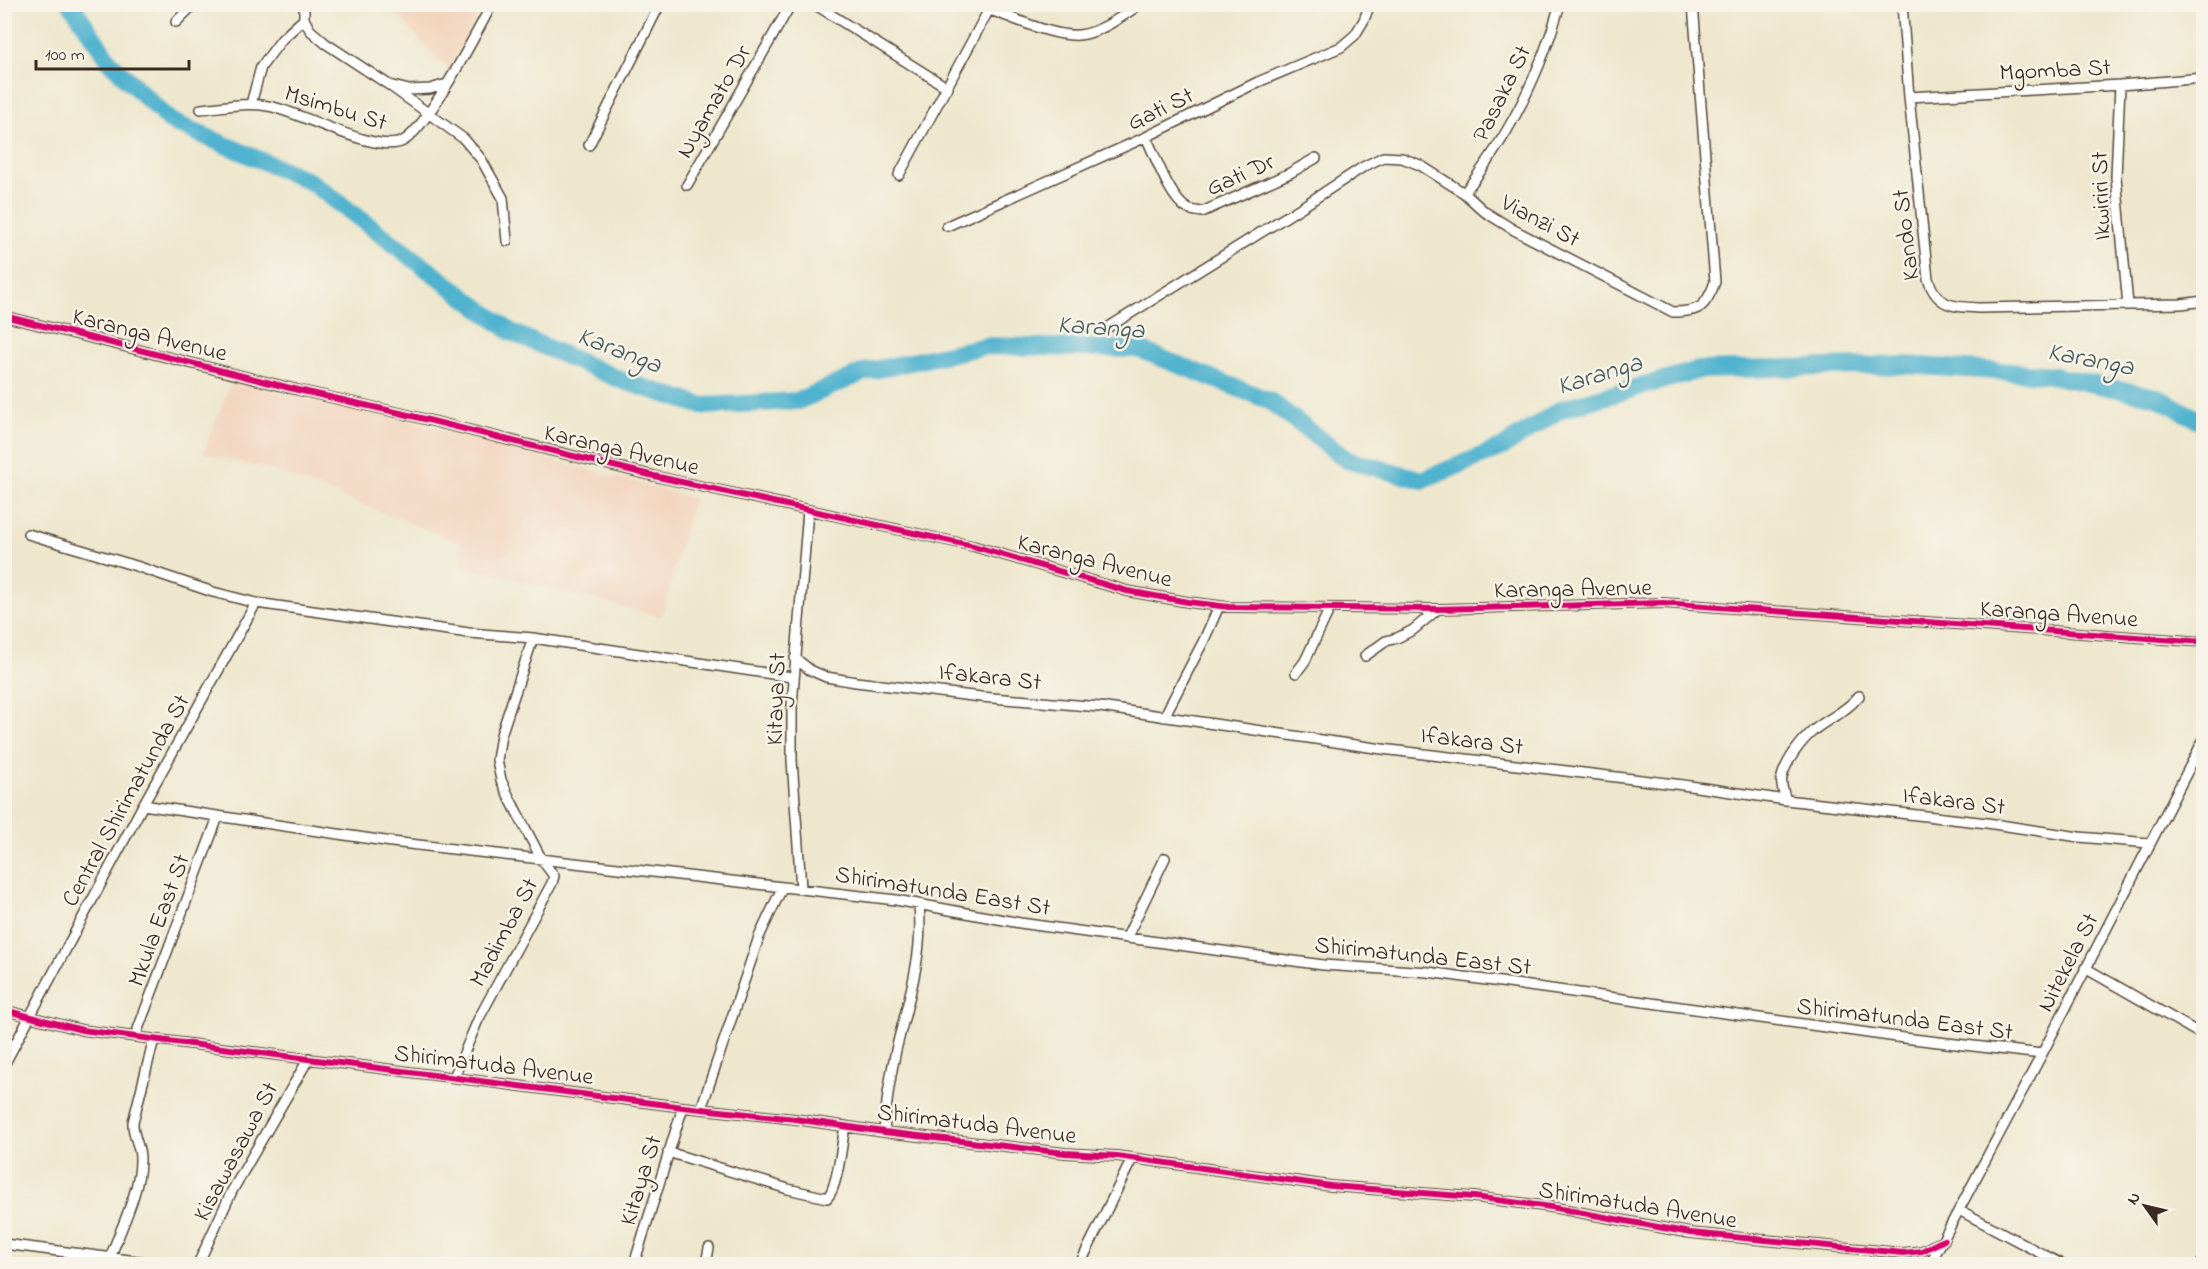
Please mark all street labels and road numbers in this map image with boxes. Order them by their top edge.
street label: Nyamato Dr [669,39,763,166]
street label: Pasaka St [1465,40,1542,148]
street label: Mgomba St [1999,51,2112,92]
street label: Msimbu St [280,77,391,142]
street label: Gati St [1122,79,1200,141]
street label: Gati Dr [1201,146,1281,207]
street label: Ikwiriri St [2083,151,2122,241]
street label: Vianzi St [1493,186,1586,258]
street label: Kando St [1885,187,1930,282]
street label: Karanga Avenue [68,300,231,373]
street label: Karanga Avenue [540,417,703,486]
street label: Karanga Avenue [1013,526,1176,599]
street label: Karanga Avenue [1494,572,1653,609]
street label: Karanga Avenue [1979,593,2139,638]
street label: Kitaya St [758,652,798,746]
street label: Ifakara St [937,656,1043,701]
street label: Central Shirimatunda St [54,689,200,914]
street label: Ifakara St [1418,719,1525,766]
street label: Ifakara St [1900,779,2007,826]
street label: Mkula East St [120,850,201,992]
street label: Shirimatunda East St [832,858,1053,927]
street label: Madimba St [462,872,549,994]
street label: Nitekela St [2029,907,2109,1019]
street label: Shirimatunda East St [1313,929,1533,986]
street label: Shirimatunda East St [1795,990,2015,1051]
street label: Shirimatuda Avenue [392,1037,596,1096]
street label: Kisawasawa St [186,1076,289,1228]
street label: Shirimatuda Avenue [875,1096,1079,1155]
street label: Kitaya St [612,1131,674,1230]
street label: Shirimatuda Avenue [1536,1174,1740,1239]

